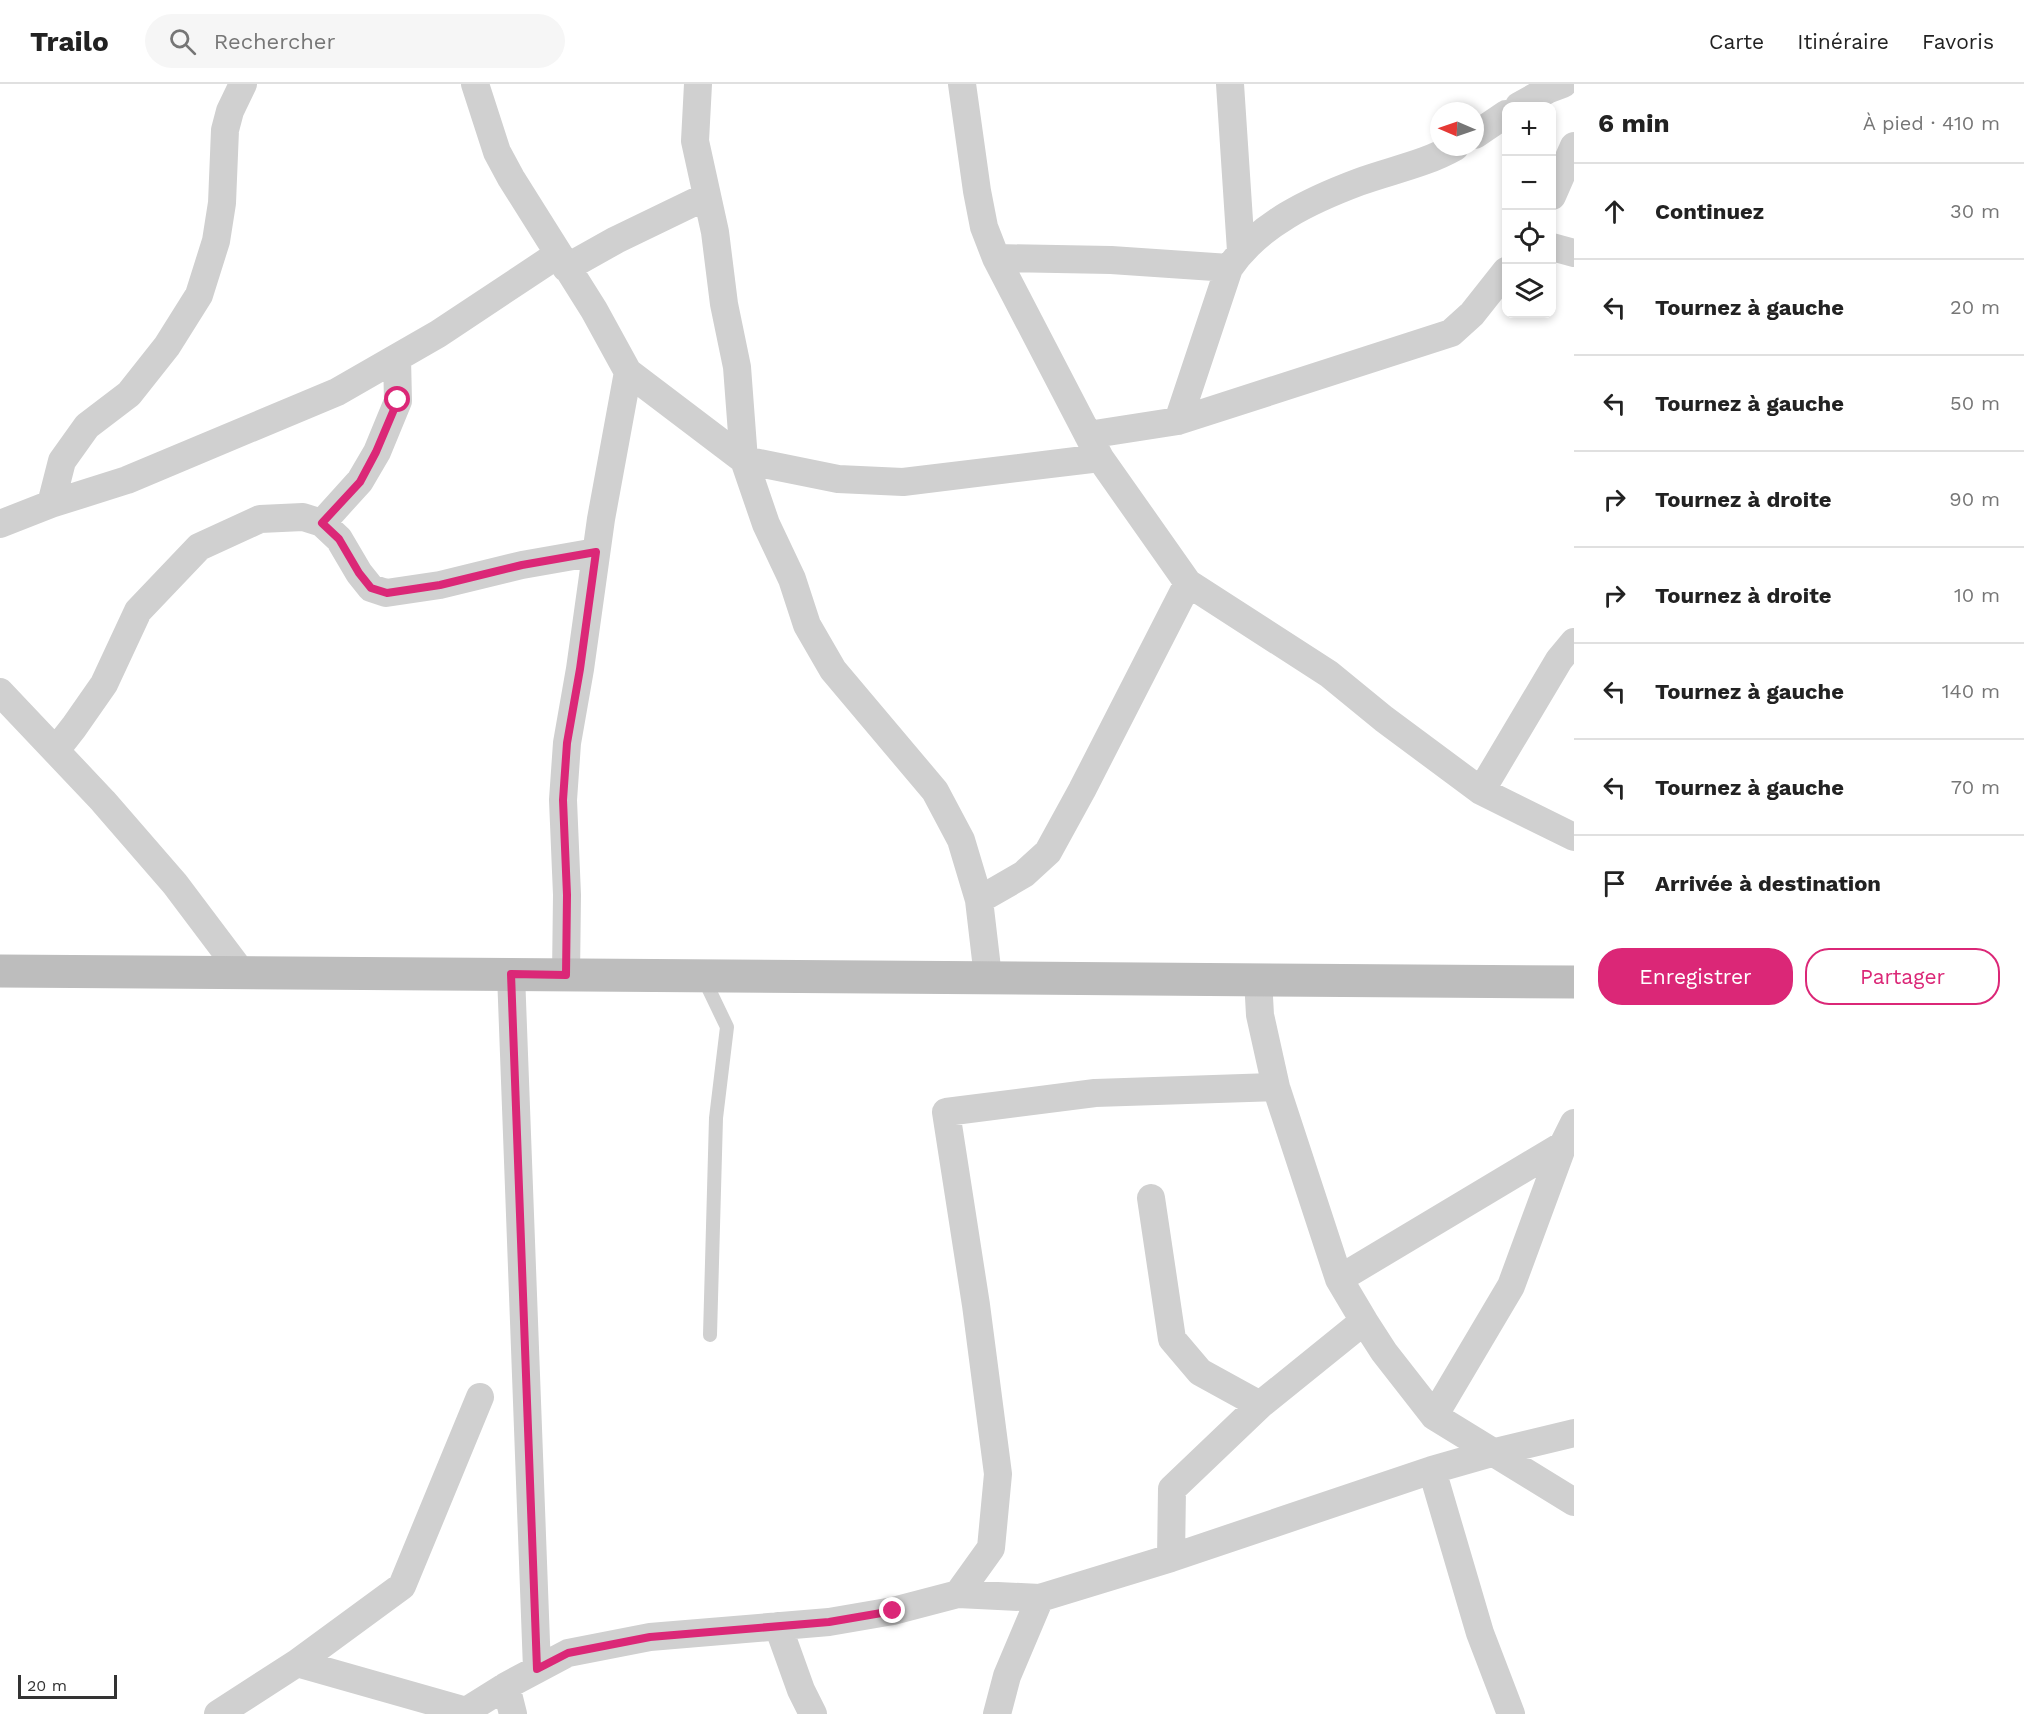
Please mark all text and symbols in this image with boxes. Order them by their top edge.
search box [145,14,565,68]
text: Trailo [30,25,109,58]
icon: search [166,25,199,58]
text: Rechercher [214,29,336,54]
text: Carte [1709,29,1764,54]
text: Itinéraire [1797,29,1889,54]
text: Favoris [1922,29,1994,54]
north arrow [1430,102,1484,156]
map controls [1502,102,1556,318]
button: + [1502,102,1556,156]
text: 6 min [1598,108,1670,138]
text: À pied · 410 m [1863,111,2000,135]
button: − [1502,156,1556,210]
icon: ahead [1598,195,1631,228]
text: Continuez [1655,199,1764,224]
text: 30 m [1950,199,2000,223]
button: locate [1502,210,1556,264]
button: layers [1502,264,1556,318]
icon: left [1598,291,1631,324]
text: Tournez à gauche [1655,295,1844,320]
text: 20 m [1950,295,2000,319]
route start [384,386,410,412]
icon: left [1598,387,1631,420]
text: Tournez à gauche [1655,391,1844,416]
text: 50 m [1950,391,2000,415]
icon: right [1598,483,1631,516]
text: Tournez à droite [1655,487,1832,512]
text: 90 m [1949,487,2000,511]
icon: right [1598,579,1631,612]
text: Tournez à droite [1655,583,1832,608]
text: 10 m [1954,583,2000,607]
icon: left [1598,675,1631,708]
text: Tournez à gauche [1655,679,1844,704]
text: 140 m [1942,679,2000,703]
icon: left [1598,771,1631,804]
text: Tournez à gauche [1655,775,1844,800]
text: 70 m [1951,775,2000,799]
icon: arrive [1598,867,1631,900]
text: Arrivée à destination [1655,871,1881,896]
button: Enregistrer [1598,948,1793,1005]
button: Partager [1805,948,2000,1005]
route end [879,1597,905,1623]
scale bar [18,1672,117,1700]
text: 20 m [27,1676,67,1695]

